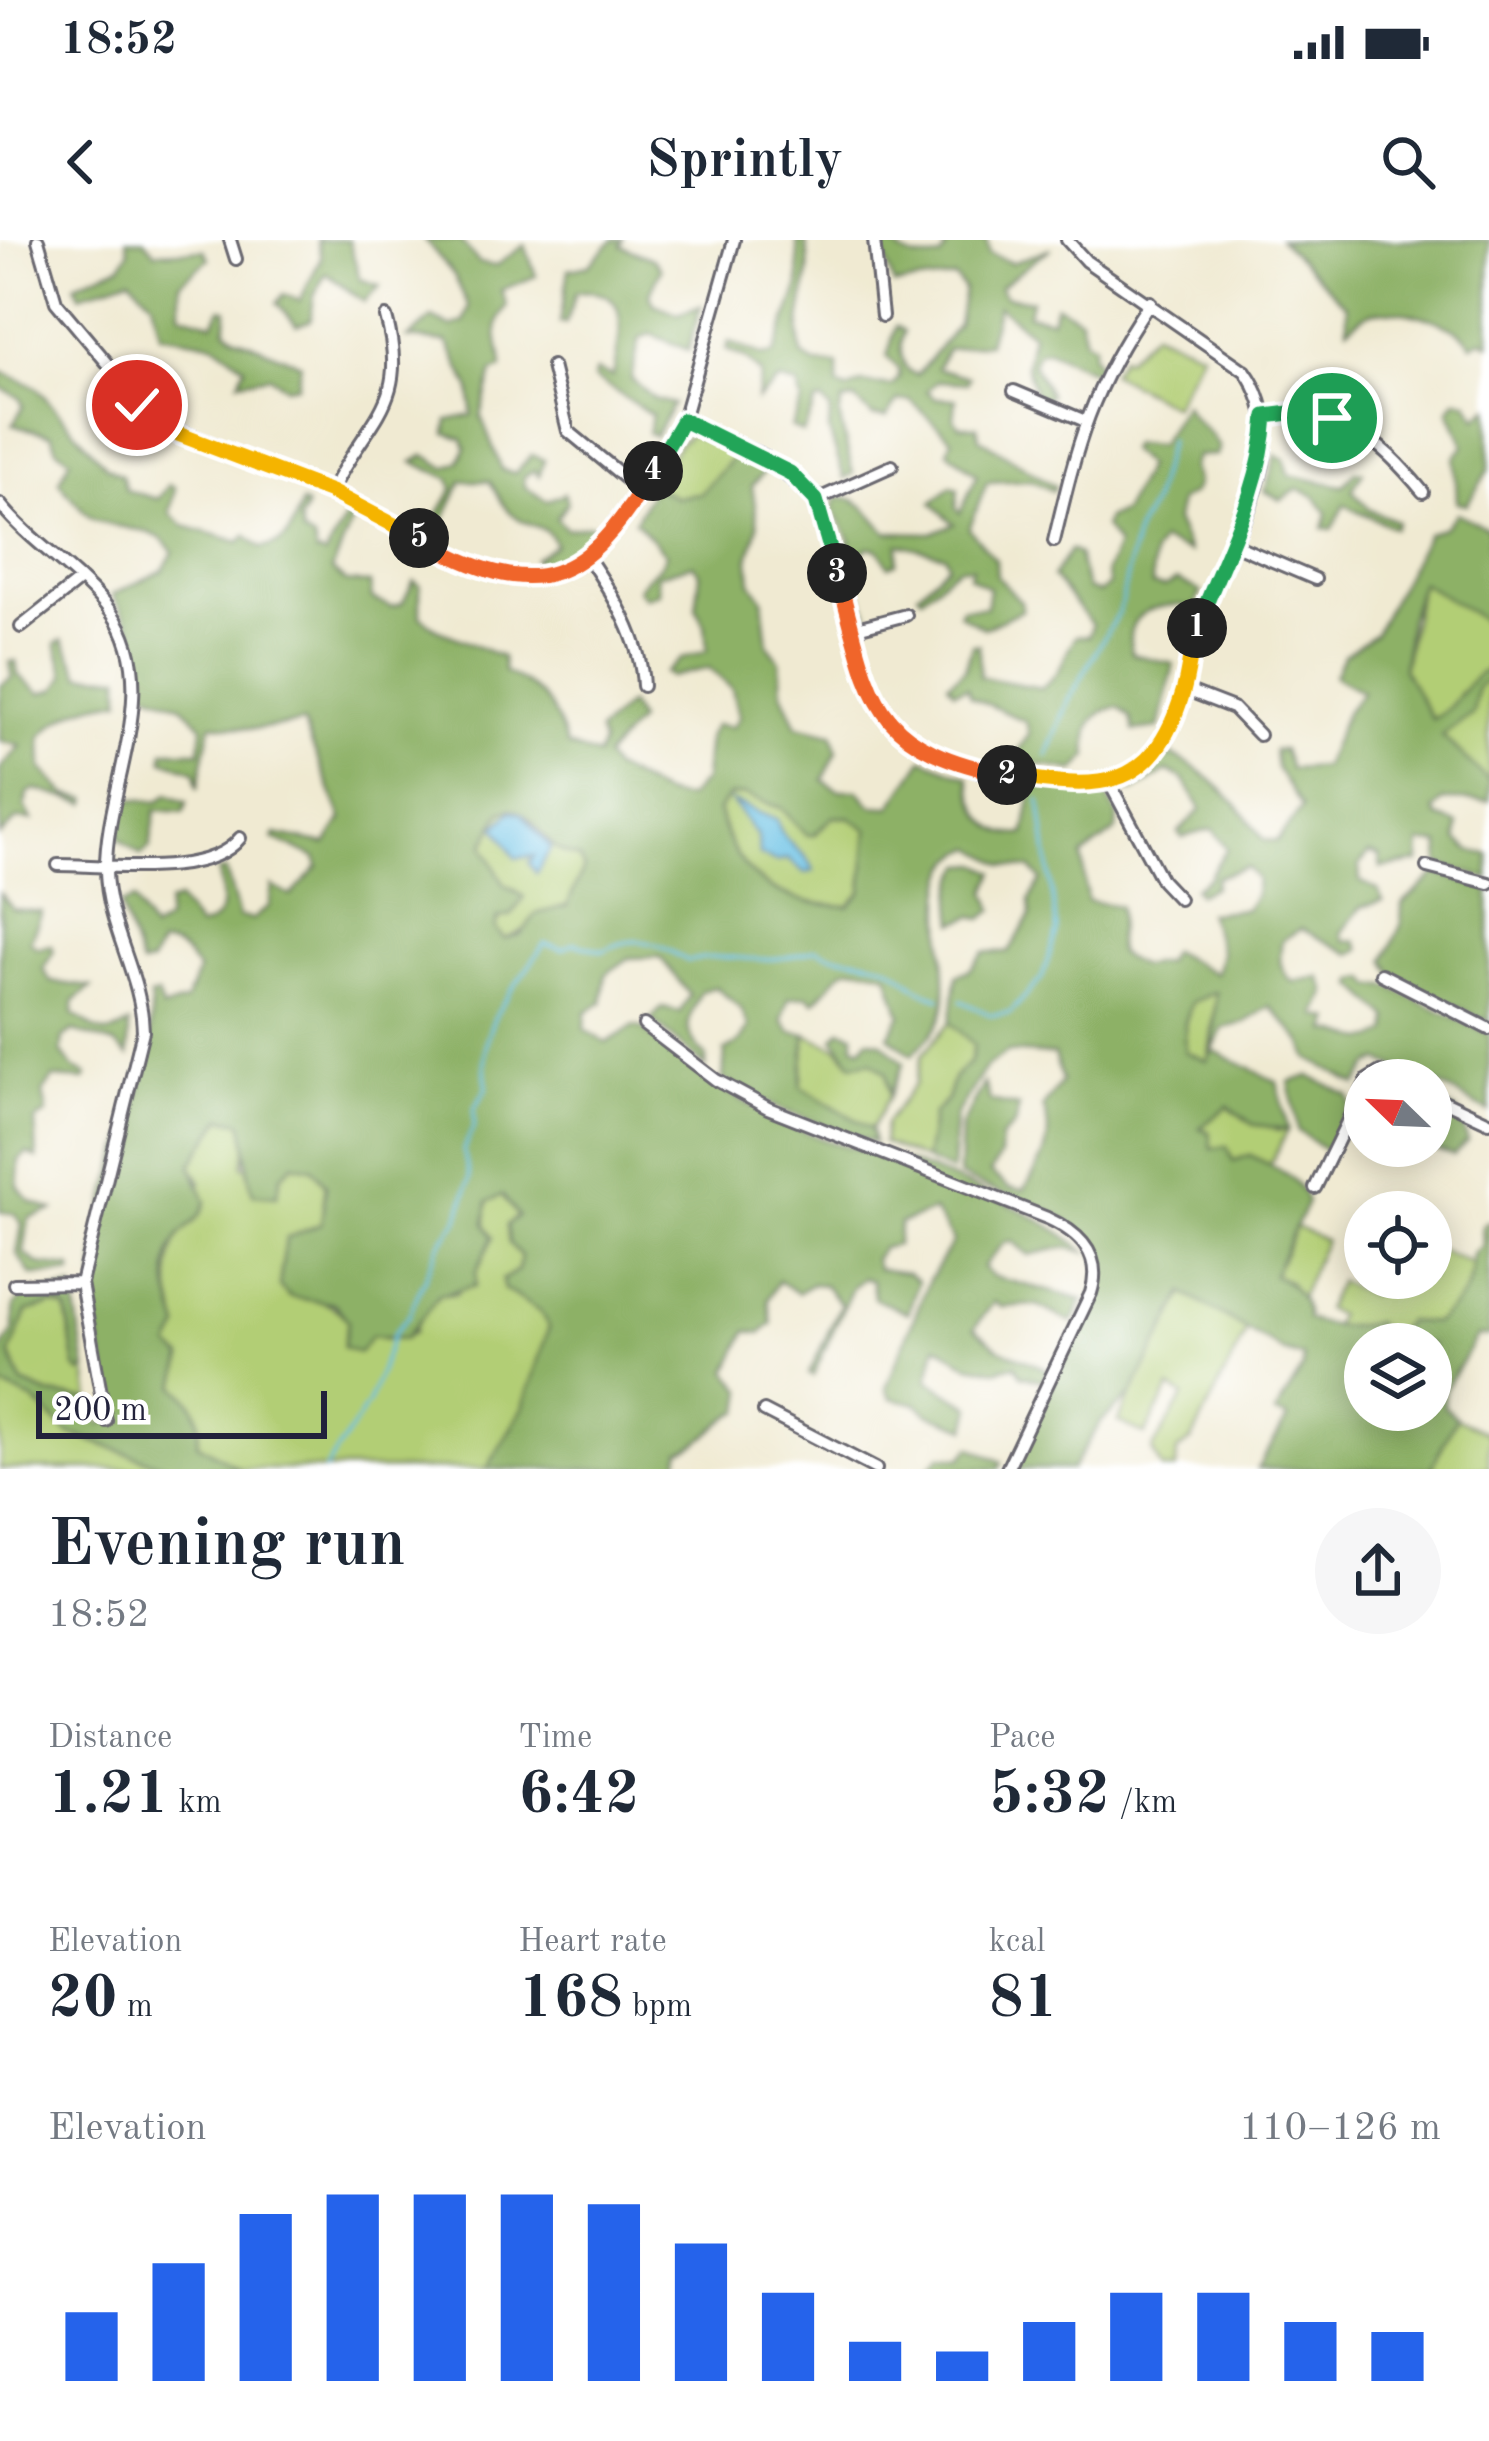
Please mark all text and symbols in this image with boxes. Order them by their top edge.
text: 18:52 [60,19,177,64]
icon: back [48,129,114,195]
icon: search [1375,129,1441,195]
text: Sprintly [646,135,843,189]
pin [86,354,188,456]
pin [1281,367,1383,469]
icon: check [104,372,170,438]
icon: arrive [1299,385,1365,451]
pin: 4 [623,441,683,501]
text: 4 [643,454,663,487]
pin: 5 [389,508,449,568]
text: 5 [409,521,429,554]
pin: 3 [807,543,867,603]
text: 3 [827,556,847,589]
pin: 1 [1167,598,1227,658]
text: 1 [1187,611,1207,644]
pin: 2 [977,745,1037,805]
text: 2 [997,758,1017,791]
north arrow [1344,1059,1452,1167]
map controls [1344,1059,1452,1431]
button: locate [1344,1191,1452,1299]
button: layers [1344,1323,1452,1431]
scale bar [36,1385,327,1438]
text: 200 m [54,1395,147,1428]
button: share [1315,1508,1441,1634]
text: Evening run [48,1514,406,1580]
text: 18:52 [48,1596,149,1635]
text: Distance [48,1722,172,1755]
text: Time [518,1722,592,1755]
text: Pace [989,1722,1056,1755]
text: 1.21 [48,1766,169,1826]
text: 6:42 [518,1766,640,1826]
text: 5:32 [989,1766,1110,1826]
text: km [169,1787,222,1820]
text: /km [1110,1787,1177,1820]
text: Elevation [48,1926,182,1959]
text: Heart rate [518,1926,667,1959]
text: kcal [989,1926,1045,1959]
text: 20 [48,1970,118,2030]
text: 168 [518,1970,623,2030]
text: 81 [989,1970,1058,2030]
text: m [118,1991,153,2024]
text: bpm [623,1991,692,2024]
text: Elevation [48,2109,207,2148]
text: 110–126 m [1239,2109,1441,2148]

